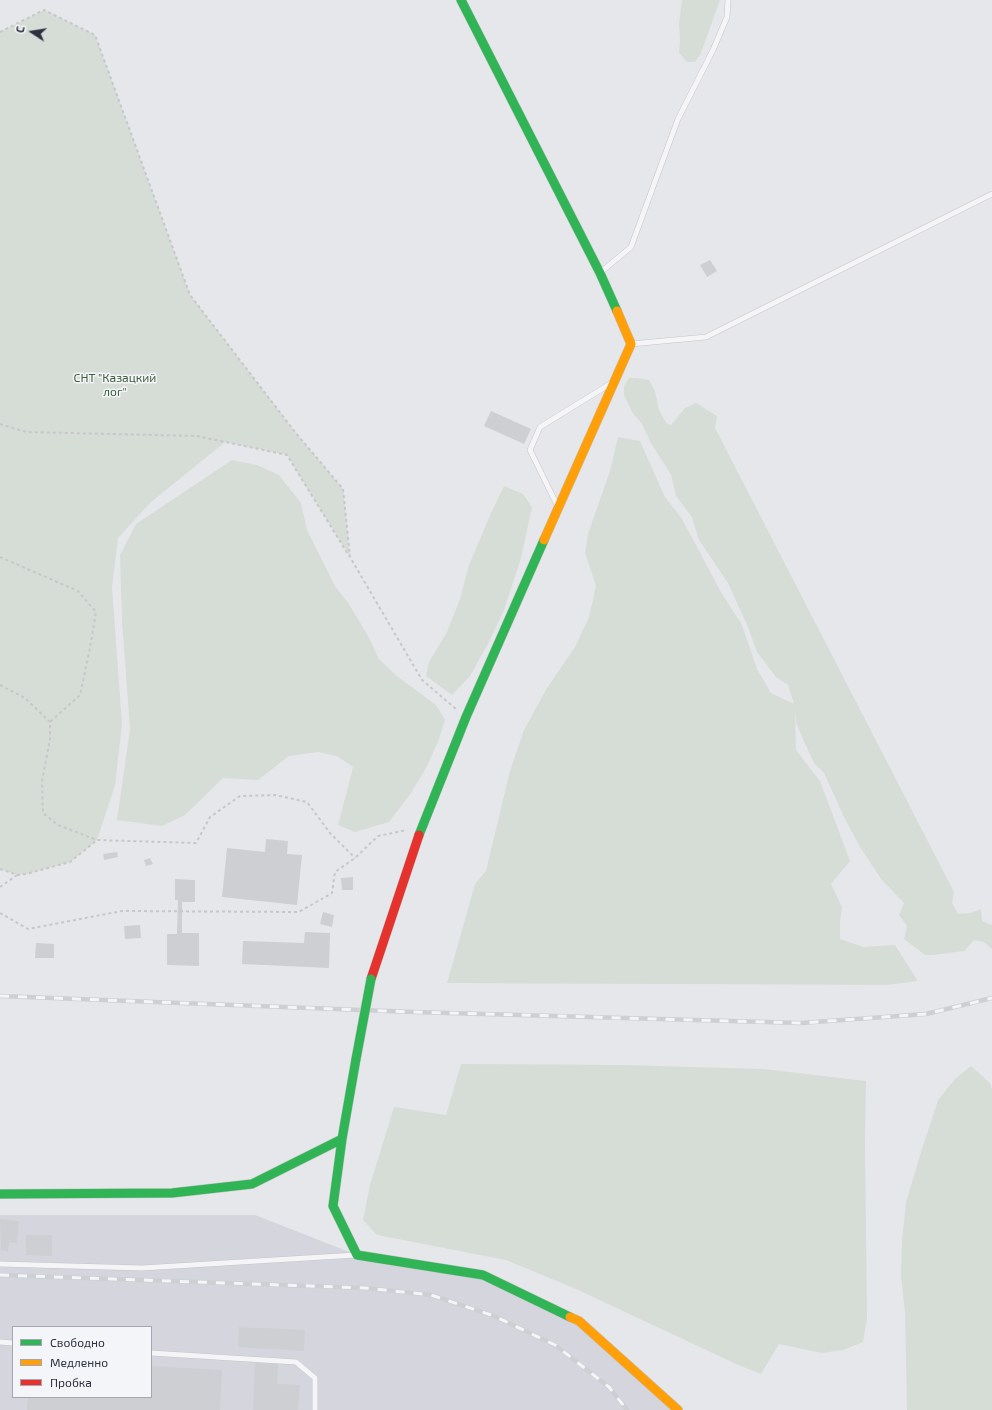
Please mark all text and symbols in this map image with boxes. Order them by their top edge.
north arrow [12,12,52,52]
text: С [13,25,27,34]
park label: СНТ "Казацкий лог" [74,371,156,399]
legend [12,1326,152,1398]
text: Свободно [50,1335,105,1349]
text: Медленно [50,1355,108,1369]
text: Пробка [50,1375,92,1389]

